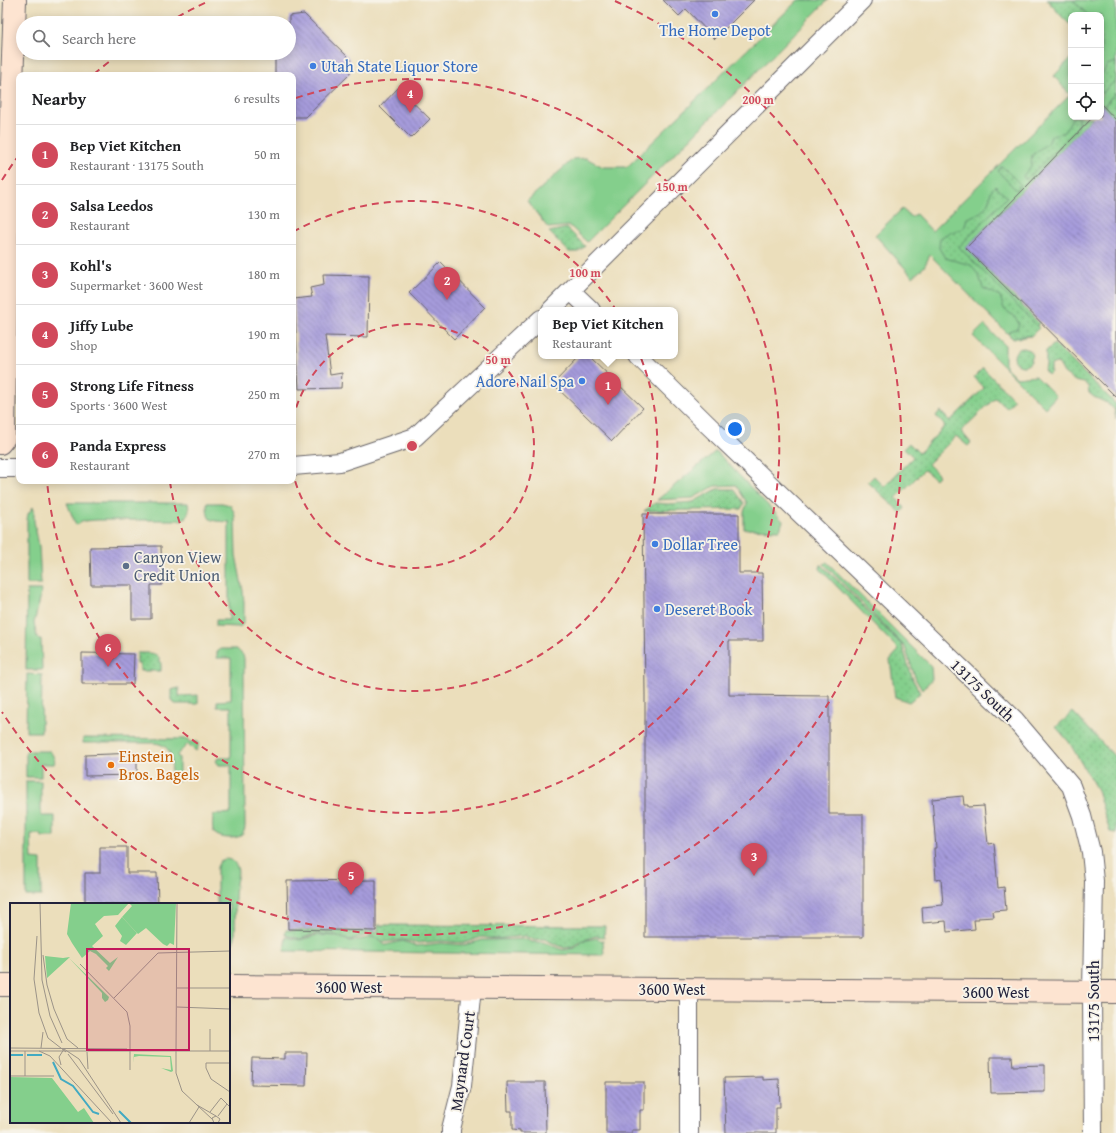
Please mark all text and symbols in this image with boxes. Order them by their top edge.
marker: The Home Depot [710,9,720,19]
map controls [1068,12,1104,120]
button: + [1068,12,1104,48]
search box [16,16,296,60]
place label: The Home Depot [659,18,771,42]
icon: search [30,27,52,49]
text: Search here [62,28,136,49]
button: − [1068,48,1104,84]
place label: Utah State Liquor Store [321,54,478,78]
marker: Utah State Liquor Store [308,61,318,71]
pin: 4 [397,80,423,113]
button: locate [1068,84,1104,120]
text: Nearby [32,86,86,111]
text: 6 results [234,89,280,108]
text: 200 m [742,91,775,108]
text: Bep Viet Kitchen [70,135,181,156]
text: 1 [42,145,48,164]
text: 50 m [254,145,280,164]
text: Restaurant · 13175 South [70,156,204,175]
text: 150 m [656,178,689,195]
text: Salsa Leedos [70,195,153,216]
text: 2 [42,205,48,224]
text: 130 m [248,205,280,224]
text: Restaurant [70,216,130,235]
text: Kohl's [70,255,112,276]
text: 100 m [569,264,602,281]
text: 3 [42,265,48,284]
text: 180 m [248,265,280,284]
pin: 2 [434,267,460,300]
text: Supermarket · 3600 West [70,276,203,295]
popup [538,307,678,359]
text: Bep Viet Kitchen [552,313,664,334]
text: Jiffy Lube [70,315,133,336]
text: 4 [42,325,48,344]
text: 190 m [248,325,280,344]
text: Restaurant [552,334,612,353]
text: Shop [70,336,97,355]
text: 50 m [485,351,511,368]
place label: Adore Nail Spa [476,369,574,393]
pin: 1 [595,372,621,405]
text: Strong Life Fitness [70,375,194,396]
marker: Adore Nail Spa [577,376,587,386]
text: 5 [42,385,48,404]
text: 250 m [248,385,280,404]
text: Sports · 3600 West [70,396,167,415]
your location [725,419,745,439]
text: Panda Express [70,435,166,456]
centre of rings [405,439,419,453]
text: 6 [42,445,48,464]
text: 270 m [248,445,280,464]
text: Restaurant [70,456,130,475]
place label: Dollar Tree [663,532,738,556]
marker: Dollar Tree [650,539,660,549]
place label: Canyon View Credit Union [134,545,222,587]
marker: Canyon View Credit Union [121,561,131,571]
place label: Deseret Book [665,597,754,621]
marker: Deseret Book [652,604,662,614]
pin: 6 [95,634,121,667]
street label: 13175 South [945,653,1021,727]
place label: Einstein Bros. Bagels [119,744,199,786]
marker: Einstein Bros. Bagels [106,760,116,770]
pin: 3 [741,843,767,876]
pin: 5 [338,862,364,895]
inset map [10,903,230,1123]
street label: 13175 South [1081,960,1105,1042]
street label: 3600 West [316,975,383,999]
street label: 3600 West [639,977,706,1001]
street label: 3600 West [963,980,1030,1004]
street label: Maynard Court [443,1009,481,1113]

